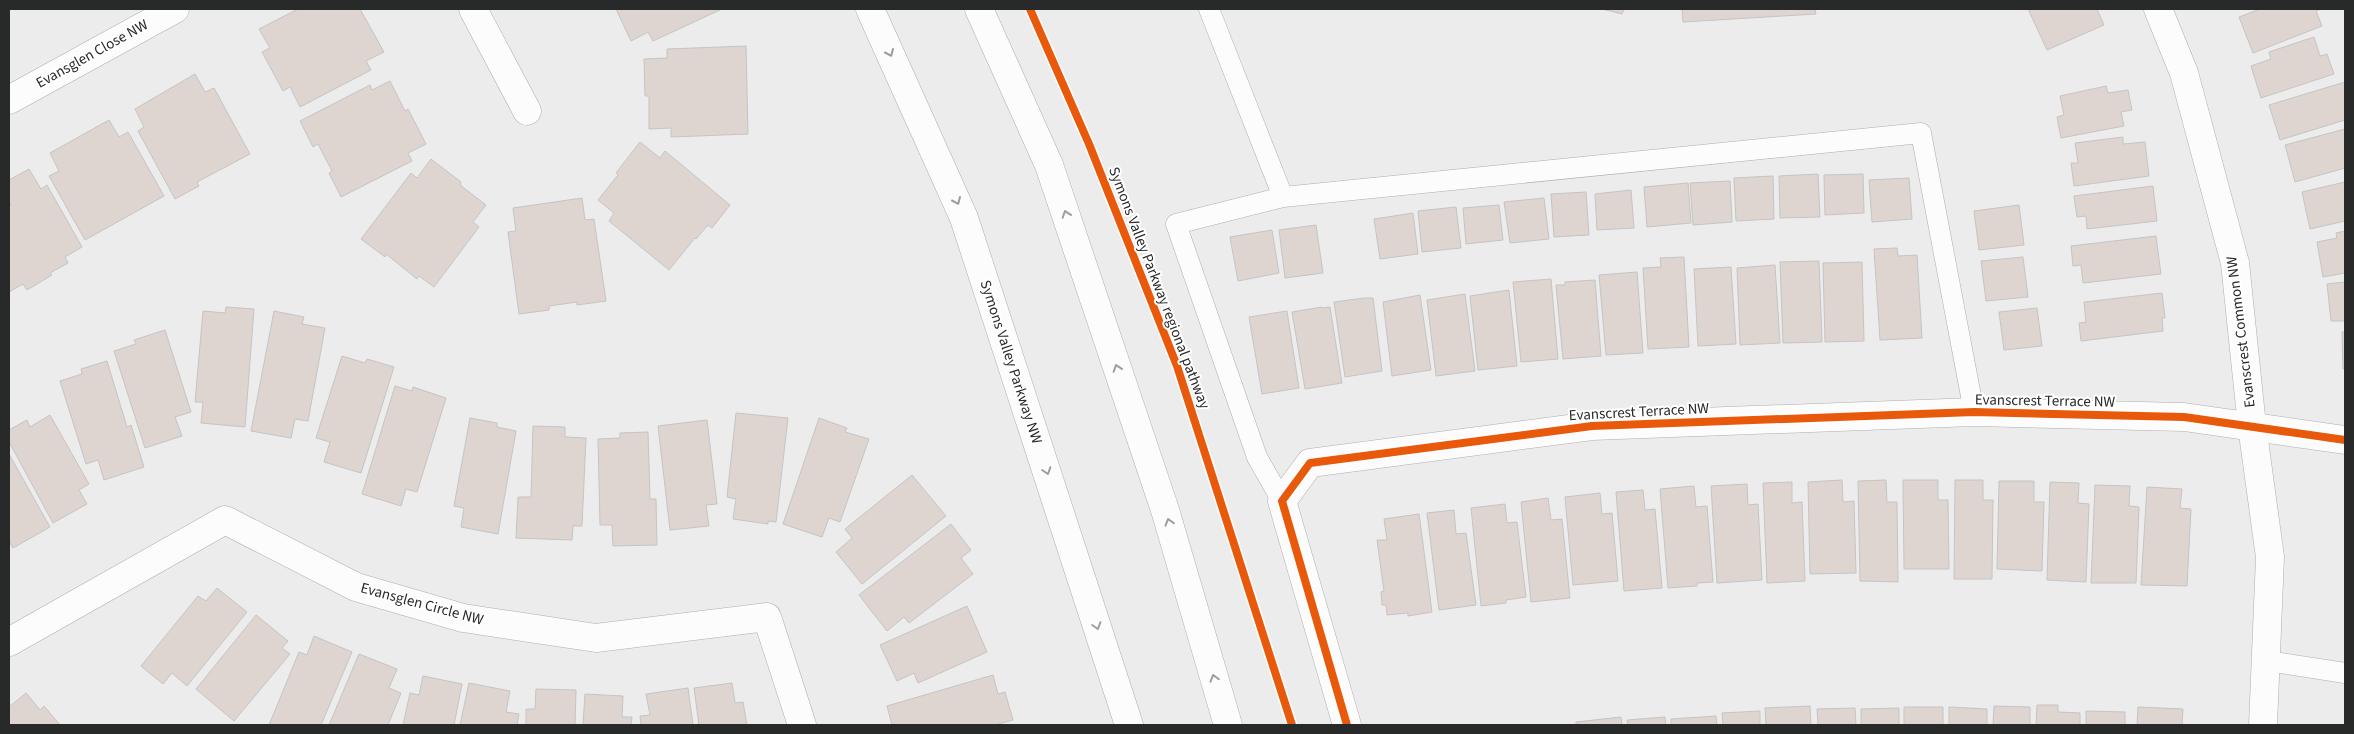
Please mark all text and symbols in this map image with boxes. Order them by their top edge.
street label: Evansglen Close NW [32,14,152,94]
one-way arrow [883,48,894,57]
street label: Symons Valley Parkway regional pathway [1103,164,1215,412]
one-way arrow [950,196,961,205]
one-way arrow [1061,211,1071,219]
street label: Evanscrest Common NW [2221,255,2261,409]
street label: Symons Valley Parkway NW [975,277,1047,447]
one-way arrow [1113,365,1123,373]
street label: Evanscrest Terrace NW [1975,389,2116,413]
street label: Evanscrest Terrace NW [1568,398,1710,426]
one-way arrow [1041,467,1051,475]
one-way arrow [1164,519,1174,527]
street label: Evansglen Circle NW [358,577,486,631]
one-way arrow [1091,621,1101,630]
one-way arrow [1210,675,1220,683]

